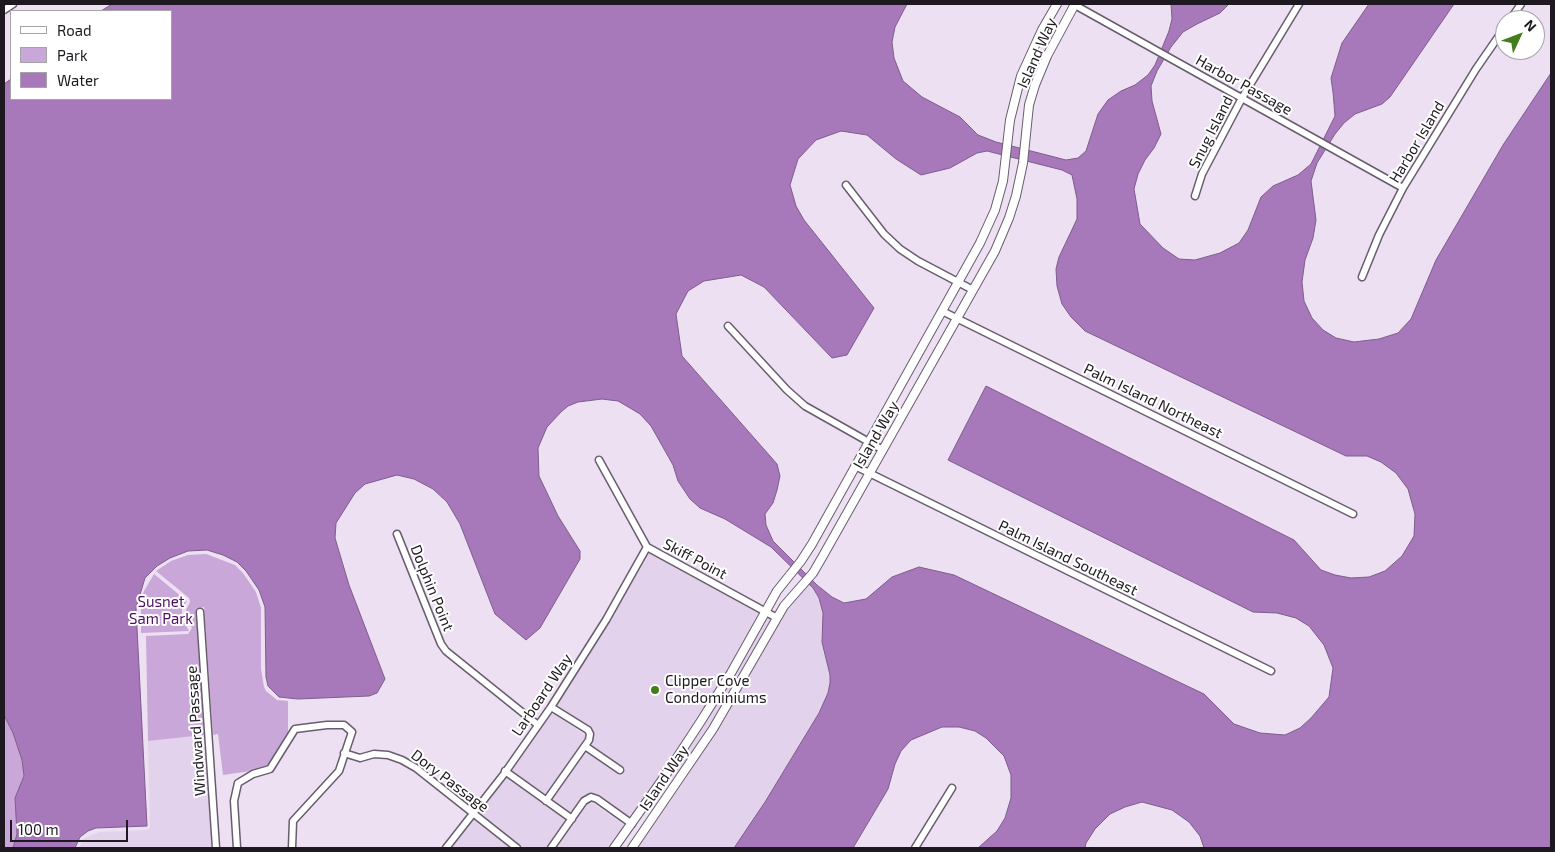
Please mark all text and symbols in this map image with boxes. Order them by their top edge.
legend [10,10,172,100]
north arrow [1495,10,1545,60]
street label: Island Way [1014,15,1060,91]
text: N [1521,16,1540,35]
text: Road [57,21,92,39]
text: Park [57,46,88,64]
street label: Harbor Passage [1193,51,1295,119]
text: Water [57,71,99,89]
street label: Snug Island [1185,93,1237,171]
street label: Harbor Island [1386,98,1448,186]
street label: Palm Island Northeast [1081,360,1225,442]
street label: Island Way [849,398,903,472]
street label: Palm Island Southeast [996,517,1140,599]
street label: Skiff Point [660,535,730,583]
street label: Dolphin Point [407,542,457,634]
park label: Susnet Sam Park [129,593,193,628]
street label: Larboard Way [508,650,576,740]
street label: Windward Passage [182,665,210,797]
place label: Clipper Cove Condominiums [665,672,767,707]
marker: Clipper Cove Condominiums [649,684,661,696]
street label: Island Way [636,742,692,814]
street label: Dory Passage [408,746,492,816]
scale bar [12,810,130,842]
text: 100 m [18,820,59,838]

